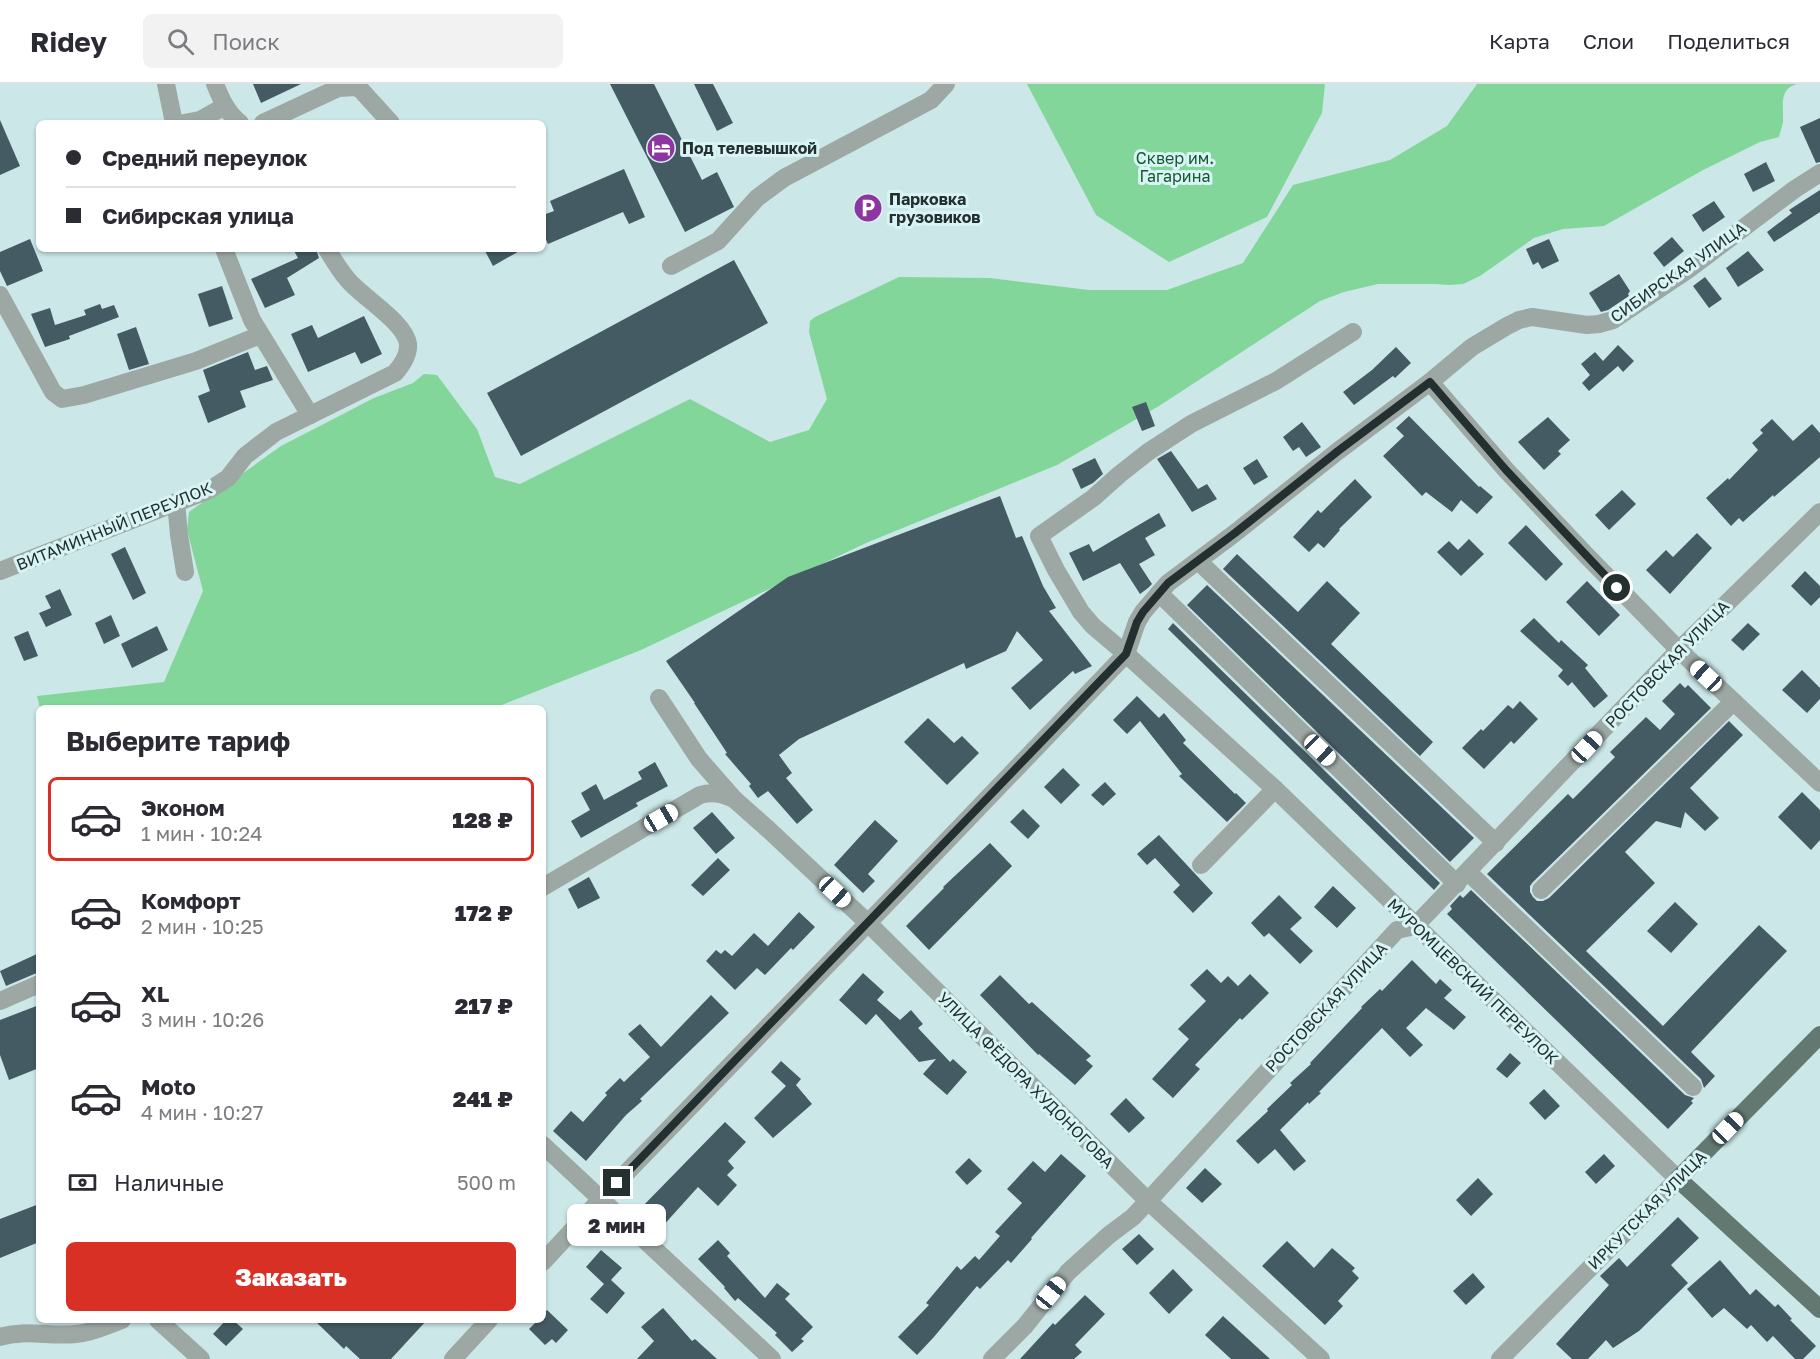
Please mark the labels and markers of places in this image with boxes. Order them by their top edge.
hotel icon: Под телевышкой [645,132,677,164]
place label: Под телевышкой [682,138,817,158]
place label: Парковка грузовиков [889,189,981,227]
parking icon: Парковка грузовиков [852,192,884,224]

